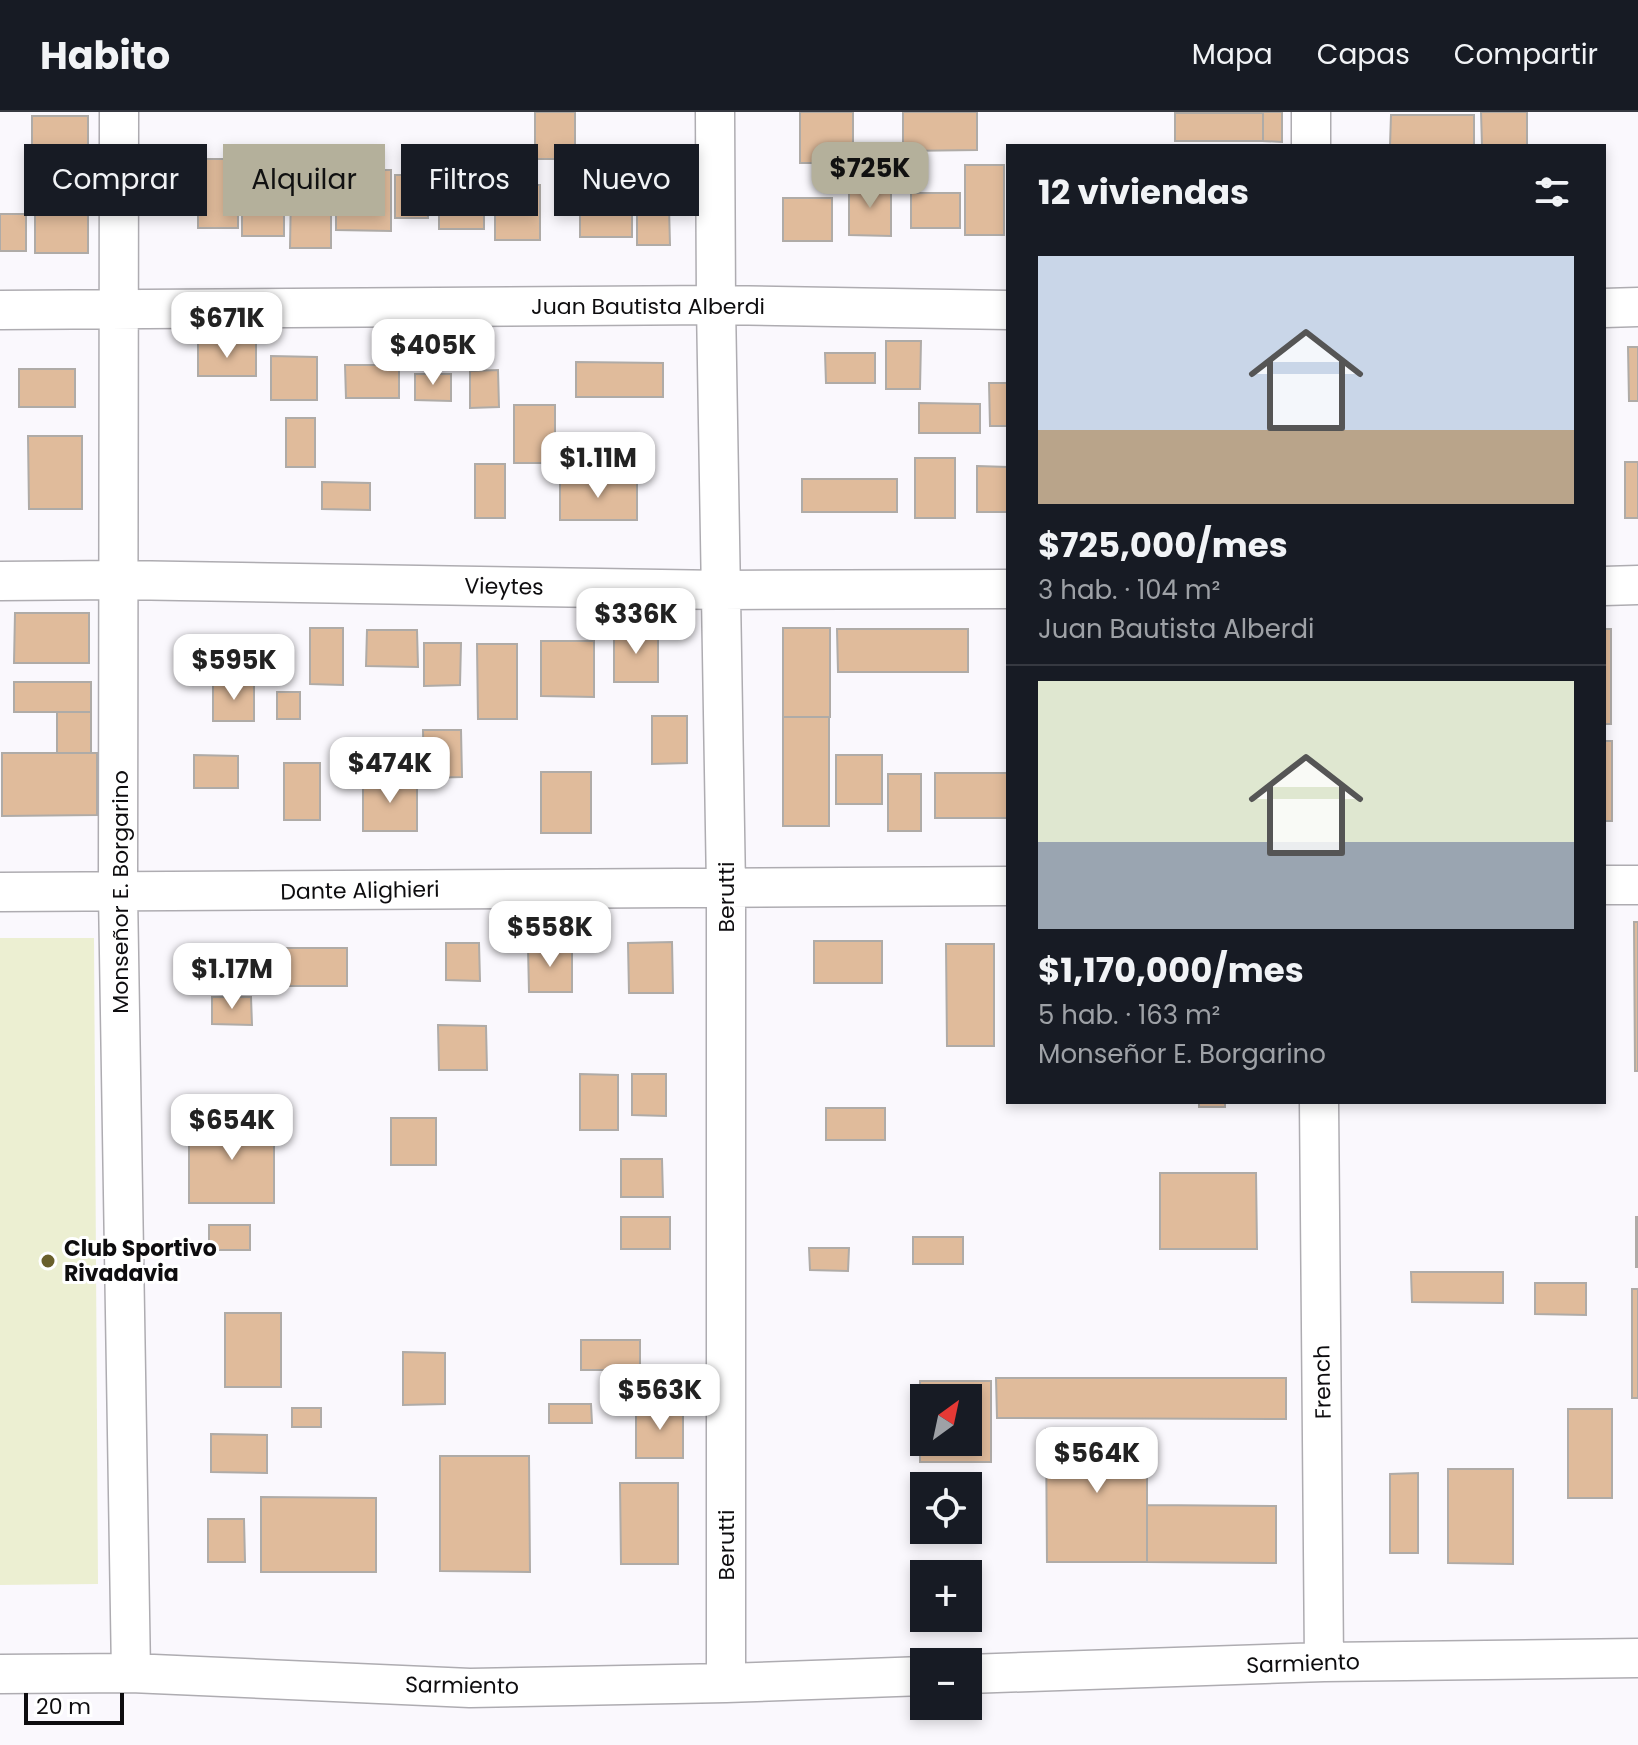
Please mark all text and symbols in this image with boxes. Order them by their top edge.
text: Habito [40,29,170,82]
text: Mapa [1192,35,1273,74]
text: Capas [1317,35,1410,74]
text: Compartir [1454,35,1598,74]
pin: $725K [814,142,926,210]
chip: Comprar [24,144,207,216]
chip: Alquilar [223,144,385,216]
chip: Filtros [401,144,538,216]
chip: Nuevo [554,144,699,216]
text: $725K [830,150,910,186]
text: 12 viviendas [1038,168,1249,216]
icon: filters [1530,170,1574,214]
street label: Juan Bautista Alberdi [531,291,765,322]
pin: $671K [171,292,283,360]
text: $671K [189,300,265,336]
icon: home [1234,308,1378,452]
pin: $405K [377,319,489,387]
text: $405K [390,327,476,363]
pin: $1.11M [533,432,663,500]
text: $1.11M [559,440,637,476]
text: $725,000/mes [1038,521,1288,569]
street label: Vieytes [464,570,544,603]
text: 3 hab. · 104 m² [1038,572,1220,608]
pin: $336K [580,588,692,656]
text: $336K [594,596,678,632]
text: Juan Bautista Alberdi [1038,611,1314,647]
pin: $595K [178,634,290,702]
text: $595K [191,642,277,678]
icon: home [1234,733,1378,877]
pin: $474K [334,737,446,805]
text: $474K [348,745,432,781]
street label: Monseñor E. Borgarino [105,770,136,1014]
street label: Berutti [711,862,742,932]
street label: Dante Alighieri [280,874,440,907]
pin: $558K [494,901,606,969]
text: $558K [507,909,593,945]
pin: $1.17M [167,943,297,1011]
text: $1,170,000/mes [1038,946,1304,994]
text: $1.17M [191,951,273,987]
text: 5 hab. · 163 m² [1038,997,1220,1033]
text: Monseñor E. Borgarino [1038,1036,1326,1072]
pin: $654K [176,1094,288,1162]
text: $654K [189,1102,275,1138]
place label: Club Sportivo Rivadavia [64,1233,217,1289]
marker: Club Sportivo Rivadavia [39,1252,57,1270]
street label: French [1306,1344,1339,1419]
pin: $563K [604,1364,716,1432]
text: $563K [618,1372,702,1408]
north arrow [910,1384,982,1456]
map controls [910,1384,982,1720]
pin: $564K [1041,1427,1153,1495]
text: $564K [1054,1435,1140,1471]
button: locate [910,1472,982,1544]
street label: Berutti [711,1510,742,1580]
button: + [910,1560,982,1632]
street label: Sarmiento [1246,1646,1360,1681]
button: − [910,1648,982,1720]
street label: Sarmiento [405,1669,519,1702]
scale bar [24,1689,124,1725]
text: 20 m [36,1691,91,1722]

